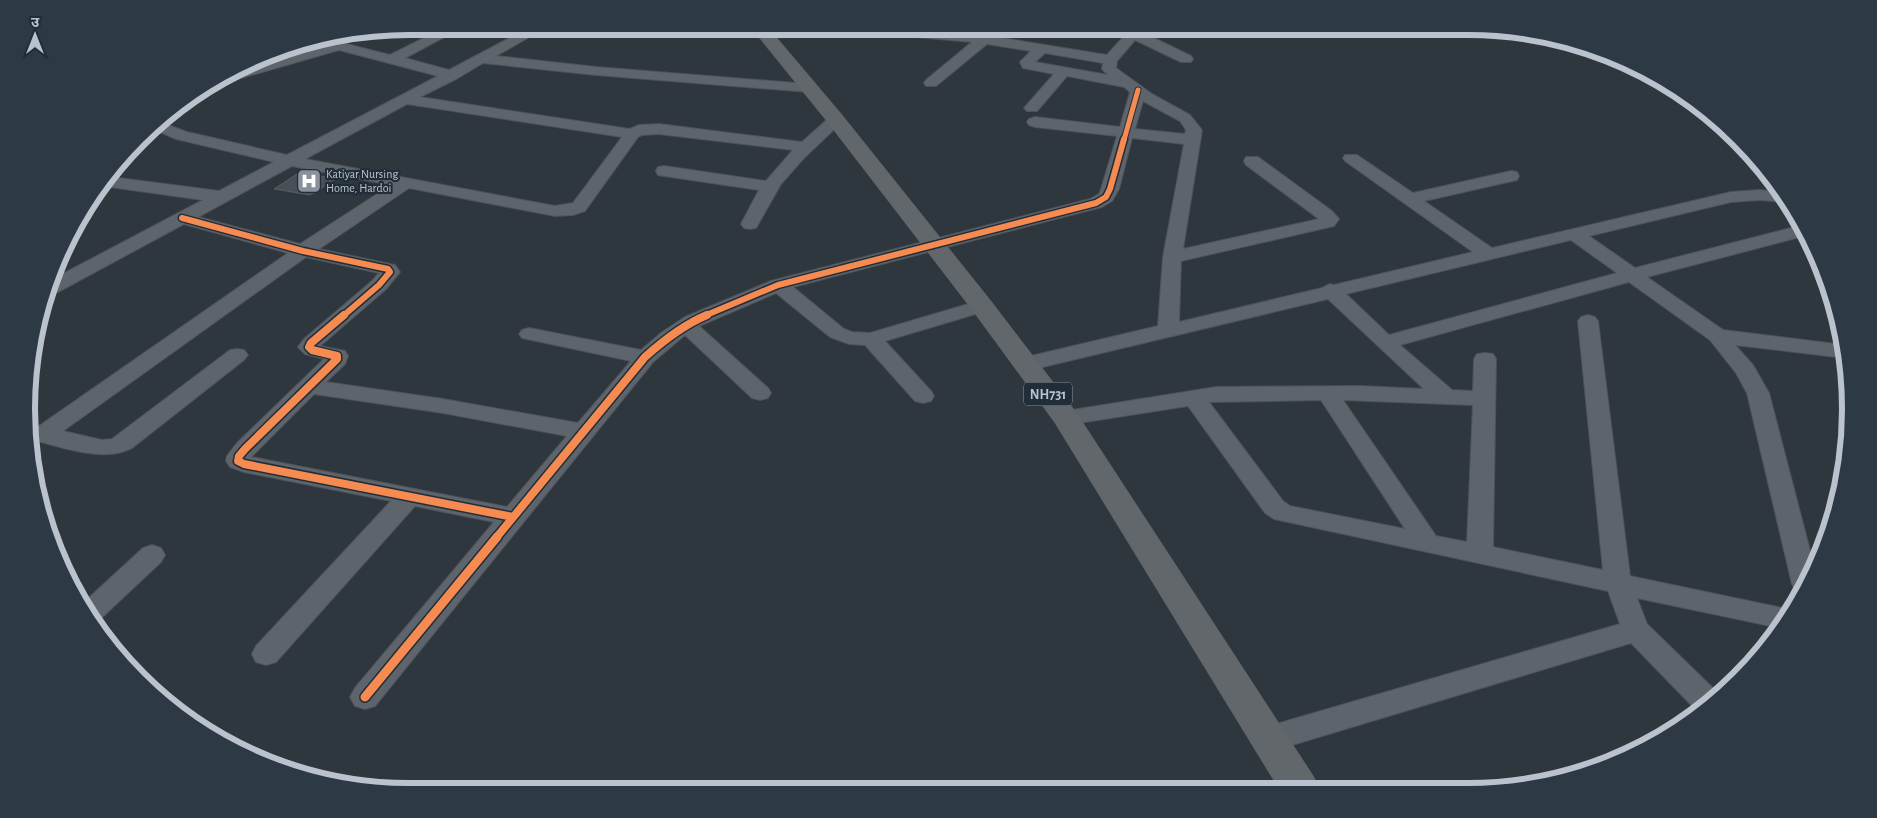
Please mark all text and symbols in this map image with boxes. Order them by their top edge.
north arrow [10,10,60,60]
text: उ [31,16,40,30]
hospital icon: Katiyar Nursing Home, Hardoi [296,168,322,194]
place label: Katiyar Nursing Home, Hardoi [326,168,398,194]
road number: NH731 [1024,382,1072,406]

